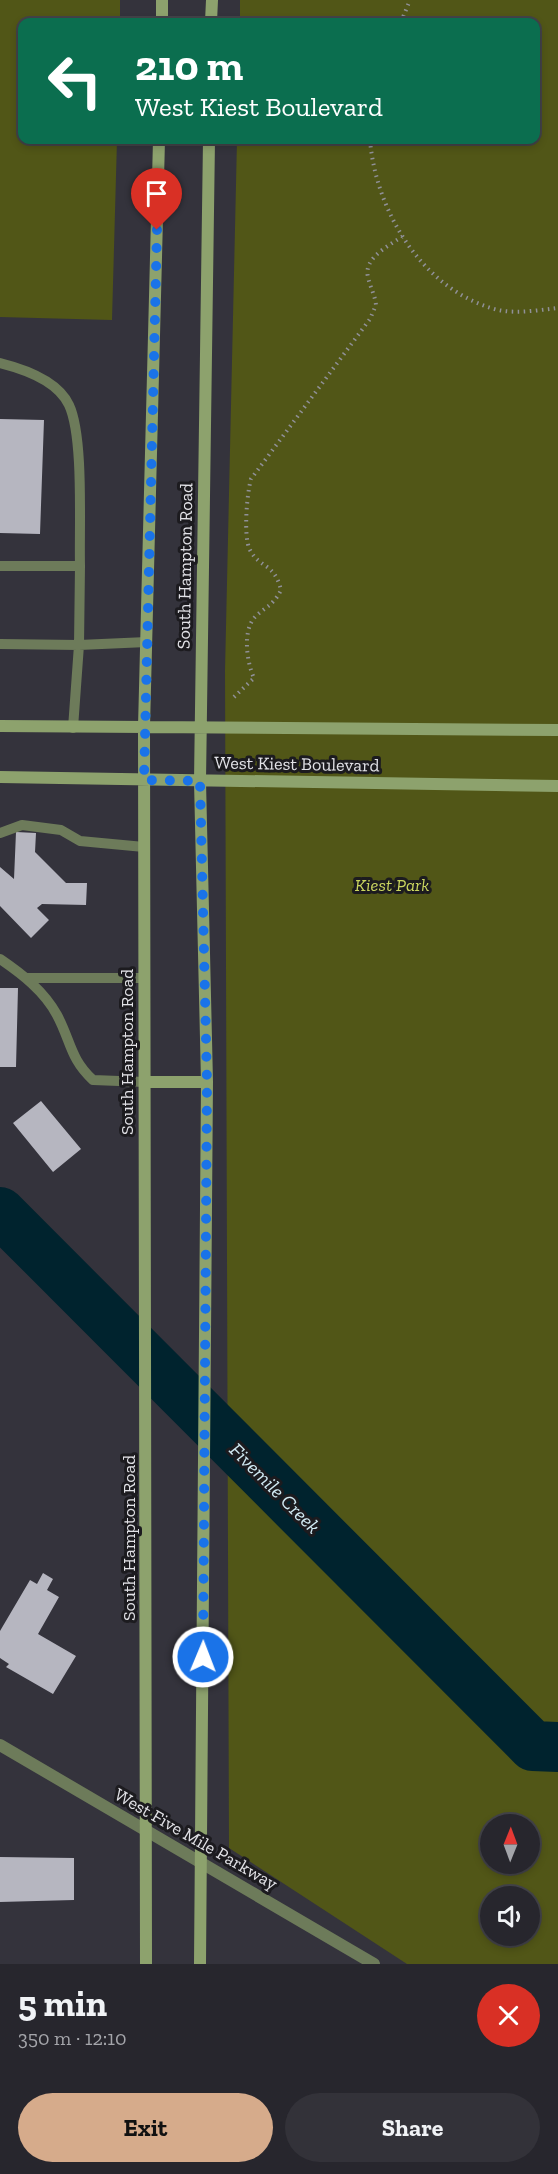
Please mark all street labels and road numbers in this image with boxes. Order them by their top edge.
street label: South Hampton Road [173,483,197,649]
street label: West Kiest Boulevard [214,752,380,776]
street label: South Hampton Road [116,969,138,1135]
street label: South Hampton Road [118,1455,140,1621]
street label: West Five Mile Parkway [111,1783,282,1895]

